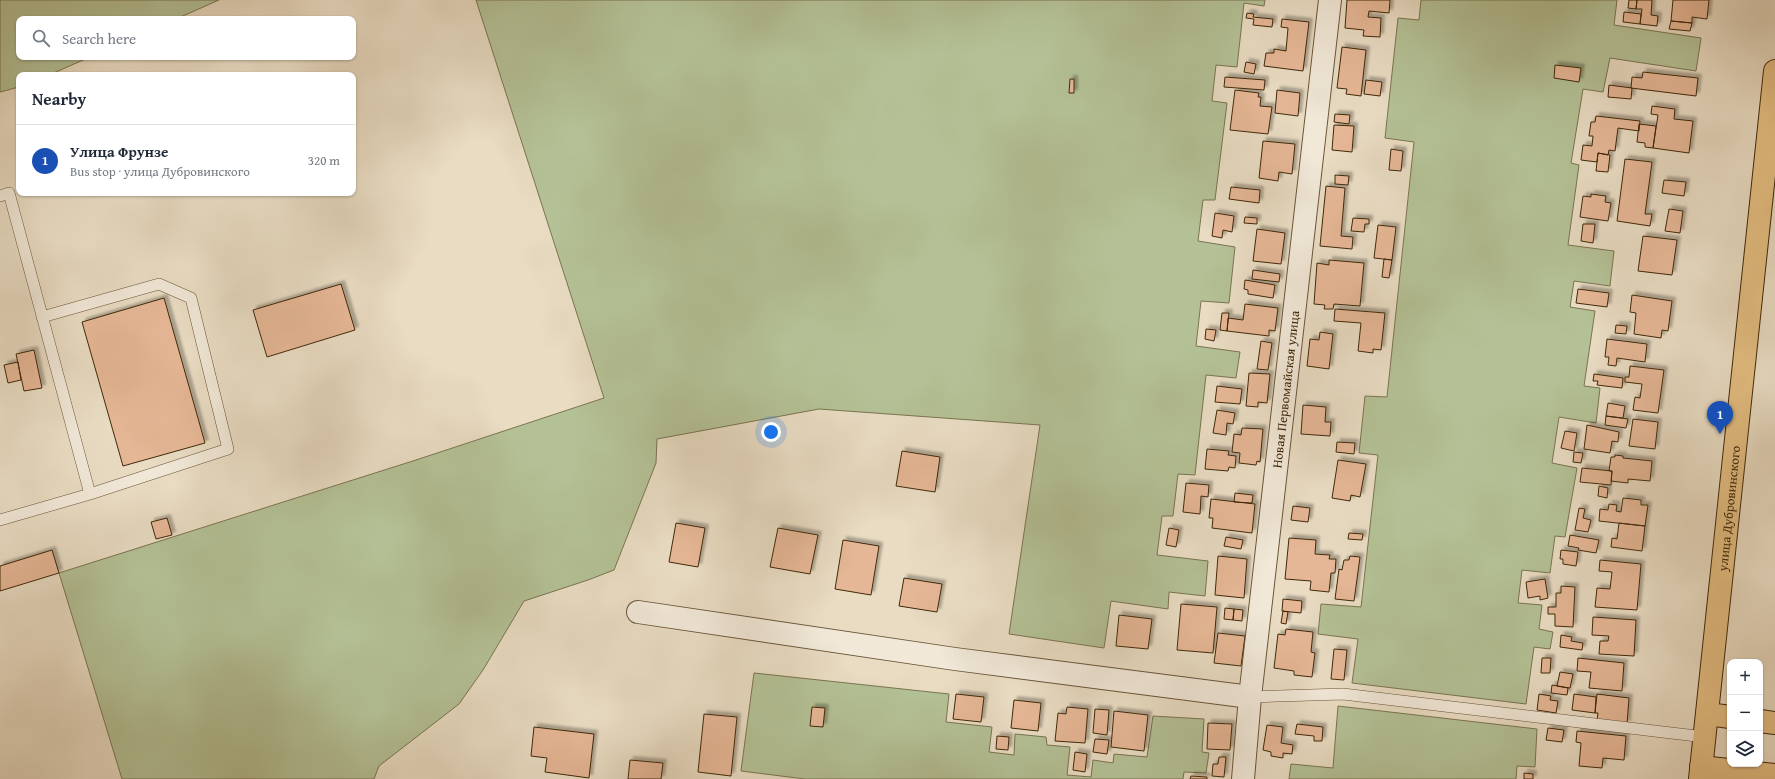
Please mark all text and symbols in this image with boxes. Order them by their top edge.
search box [16,16,356,60]
icon: search [30,27,52,49]
text: Search here [62,28,136,49]
text: Nearby [32,86,86,111]
text: Улица Фрунзе [70,141,168,162]
text: 1 [42,151,48,170]
text: 320 m [308,151,340,170]
text: Bus stop · улица Дубровинского [70,162,250,181]
street label: Новая Первомайская улица [1267,309,1304,469]
pin: 1 [1707,401,1733,434]
your location [761,422,781,442]
street label: улица Дубровинского [1713,444,1745,573]
map controls [1727,659,1763,767]
button: + [1727,659,1763,695]
button: − [1727,695,1763,731]
button: layers [1727,731,1763,767]

